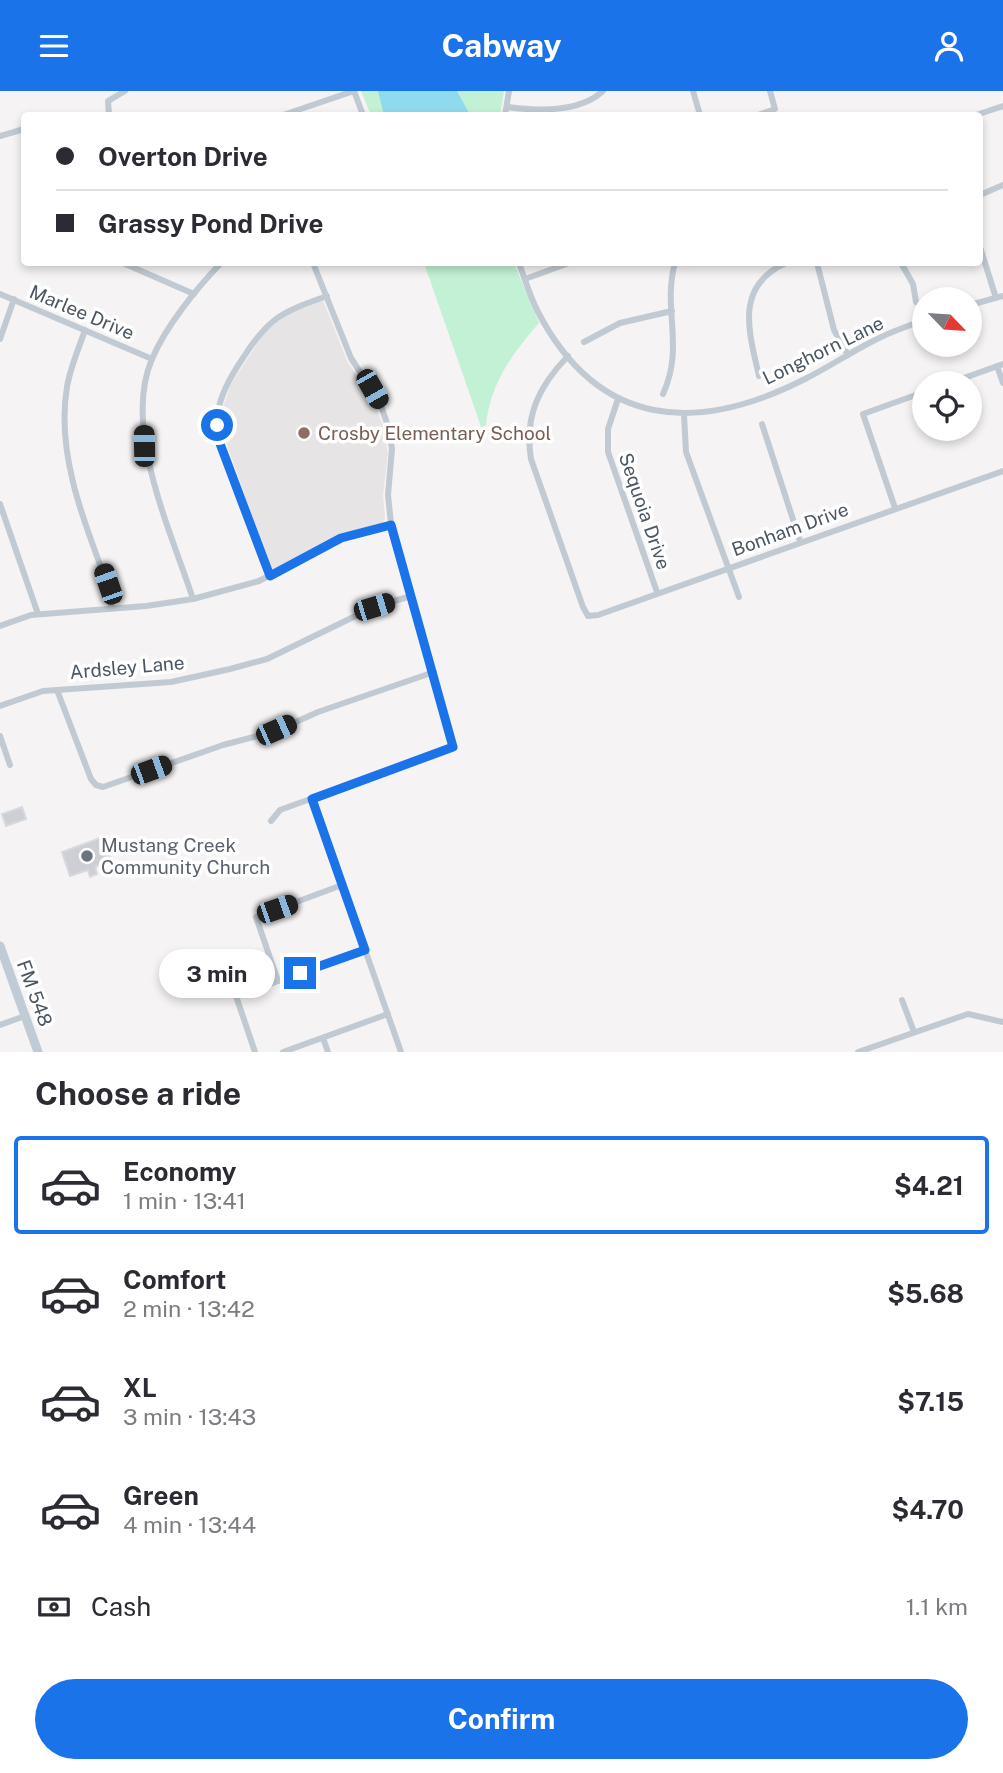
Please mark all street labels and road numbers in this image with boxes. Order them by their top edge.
street label: Marlee Drive [26,280,138,344]
street label: Longhorn Lane [759,311,887,389]
street label: Sequoia Drive [615,450,675,572]
street label: Bonham Drive [729,498,851,560]
street label: Ardsley Lane [69,651,185,683]
street label: FM 548 [13,957,57,1029]

